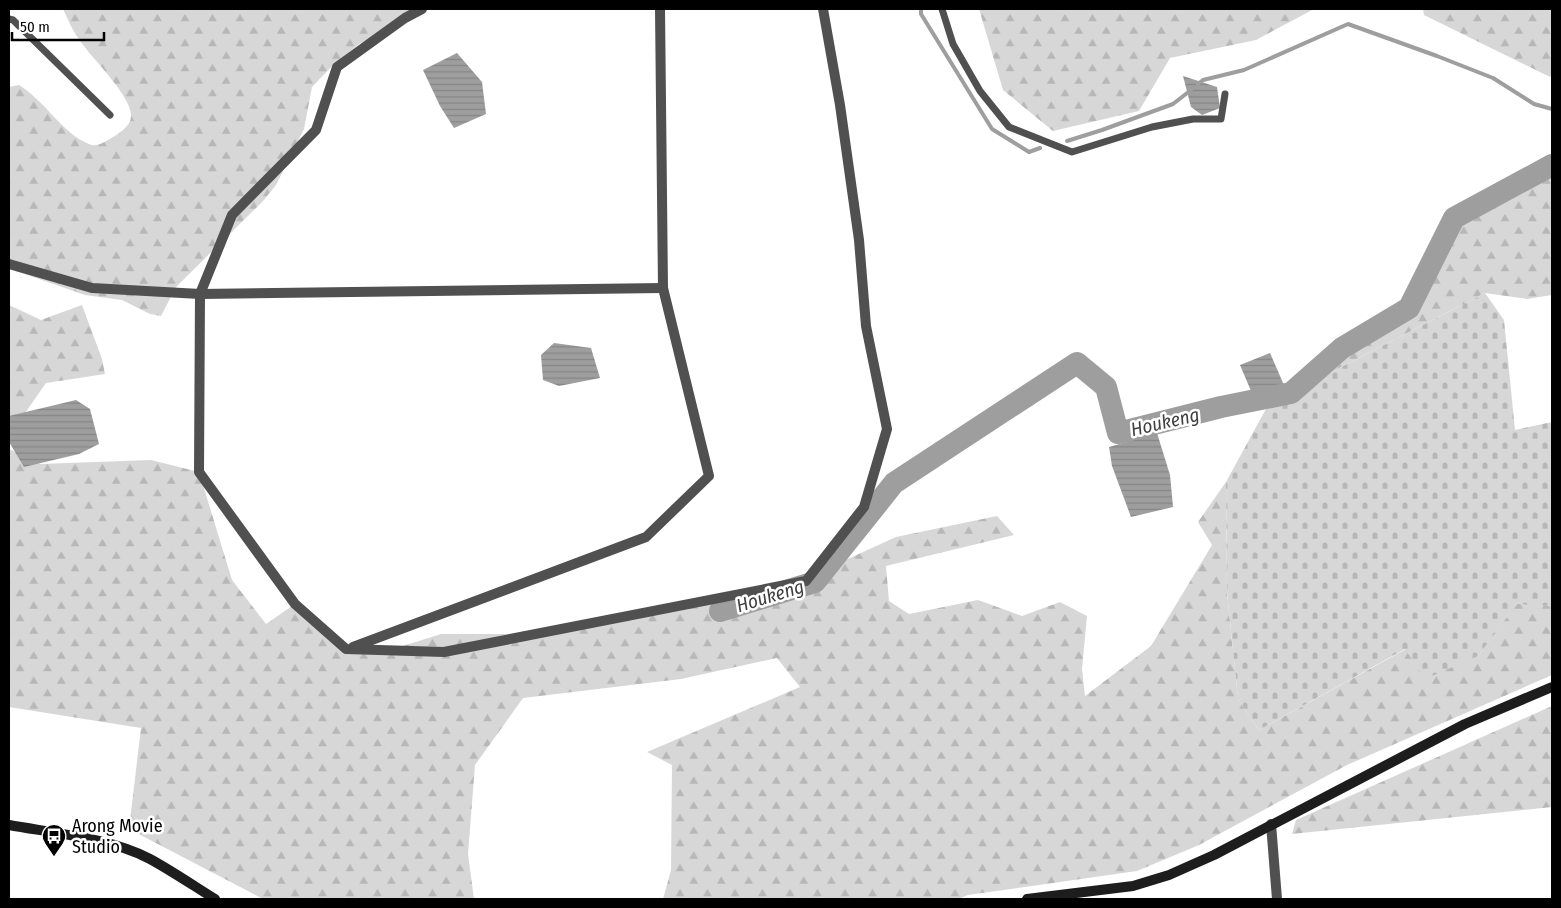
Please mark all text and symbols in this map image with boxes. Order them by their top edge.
scale bar [12,10,105,42]
text: 50 m [20,18,50,36]
water label: Houkeng [1129,403,1202,441]
water label: Houkeng [733,575,807,617]
place label: Arong Movie Studio [72,815,163,858]
bus stop icon: Arong Movie Studio [41,823,67,857]

